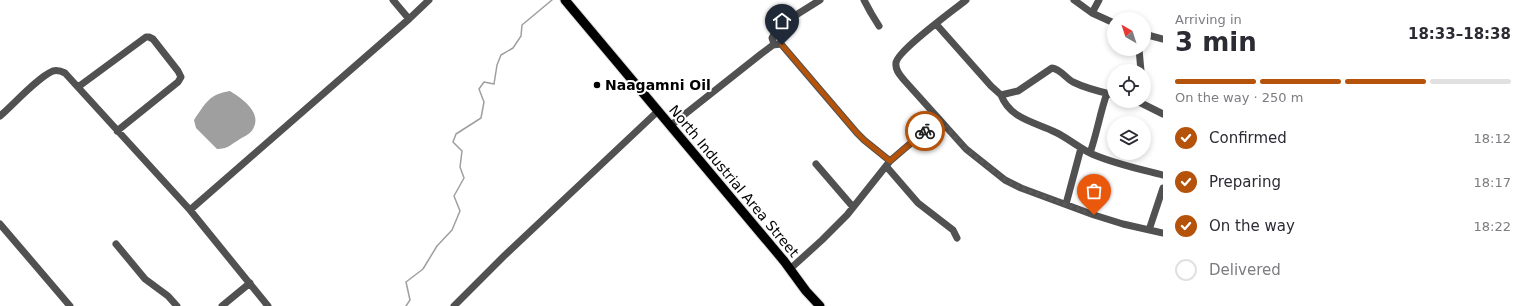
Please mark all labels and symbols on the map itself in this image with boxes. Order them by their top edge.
pin [765,4,799,45]
north arrow [1107,12,1151,56]
place label: Naagamni Oil [605,77,711,93]
marker: Naagamni Oil [592,80,602,90]
street label: North Industrial Area Street [666,102,802,260]
courier [905,111,945,151]
pin [1077,174,1111,215]

